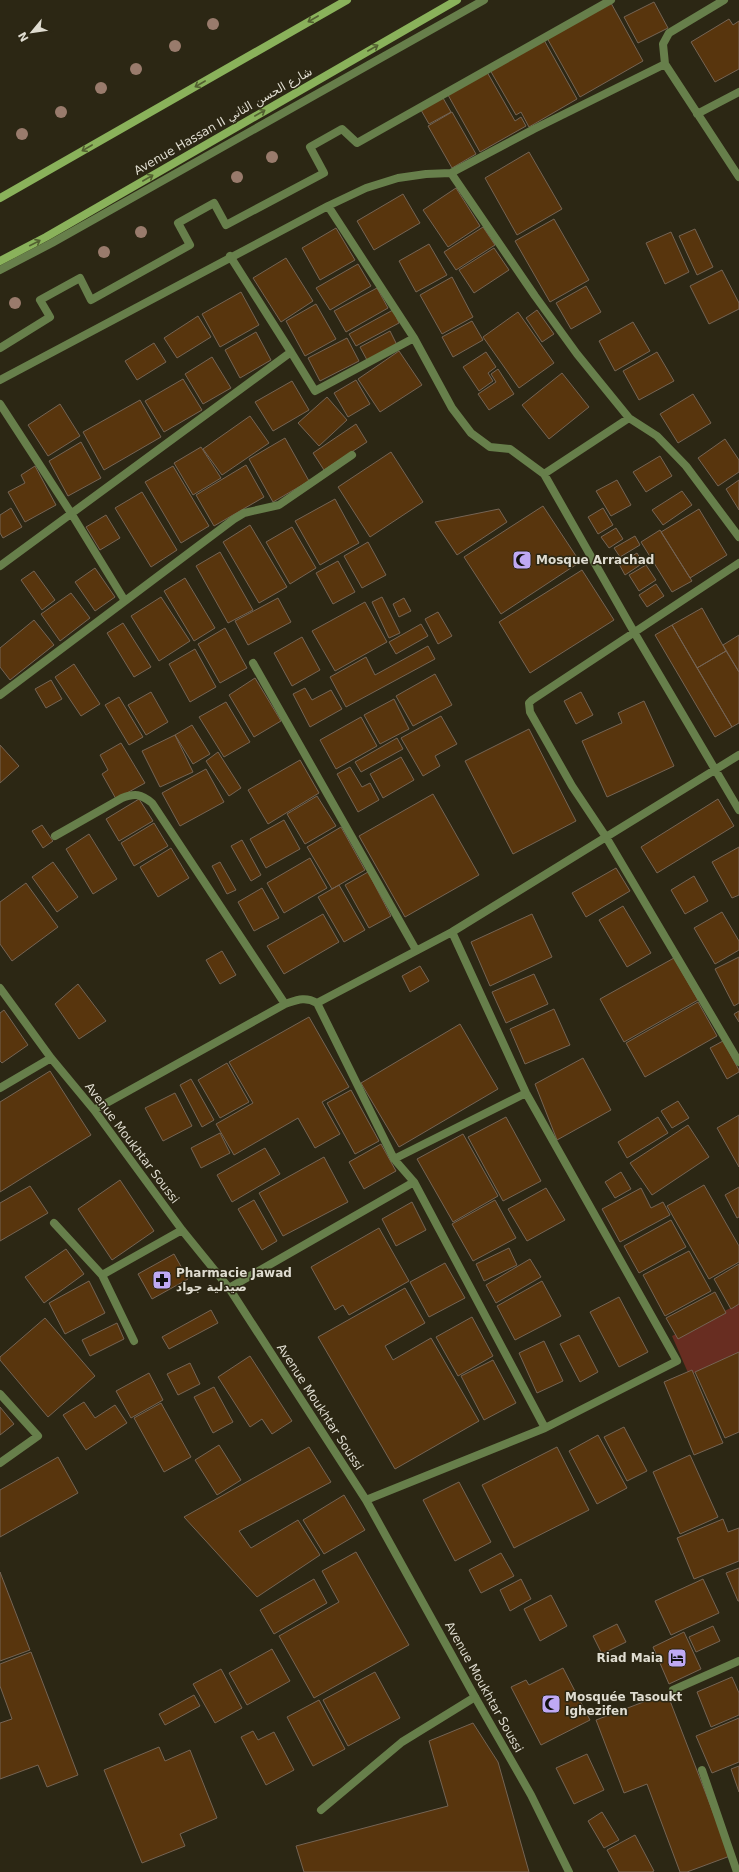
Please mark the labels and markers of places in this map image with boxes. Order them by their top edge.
mosque icon: Mosque Arrachad [511,549,533,571]
place label: Mosque Arrachad [536,553,654,567]
place label: Pharmacie Jawad صيدلية جواد [176,1266,292,1295]
pharmacy icon: Pharmacie Jawad صيدلية جواد [151,1269,173,1291]
hotel icon: Riad Maia [666,1647,688,1669]
place label: Riad Maia [597,1651,663,1665]
place label: Mosquée Tasoukt Ighezifen [565,1690,683,1718]
mosque icon: Mosquée Tasoukt Ighezifen [540,1693,562,1715]

